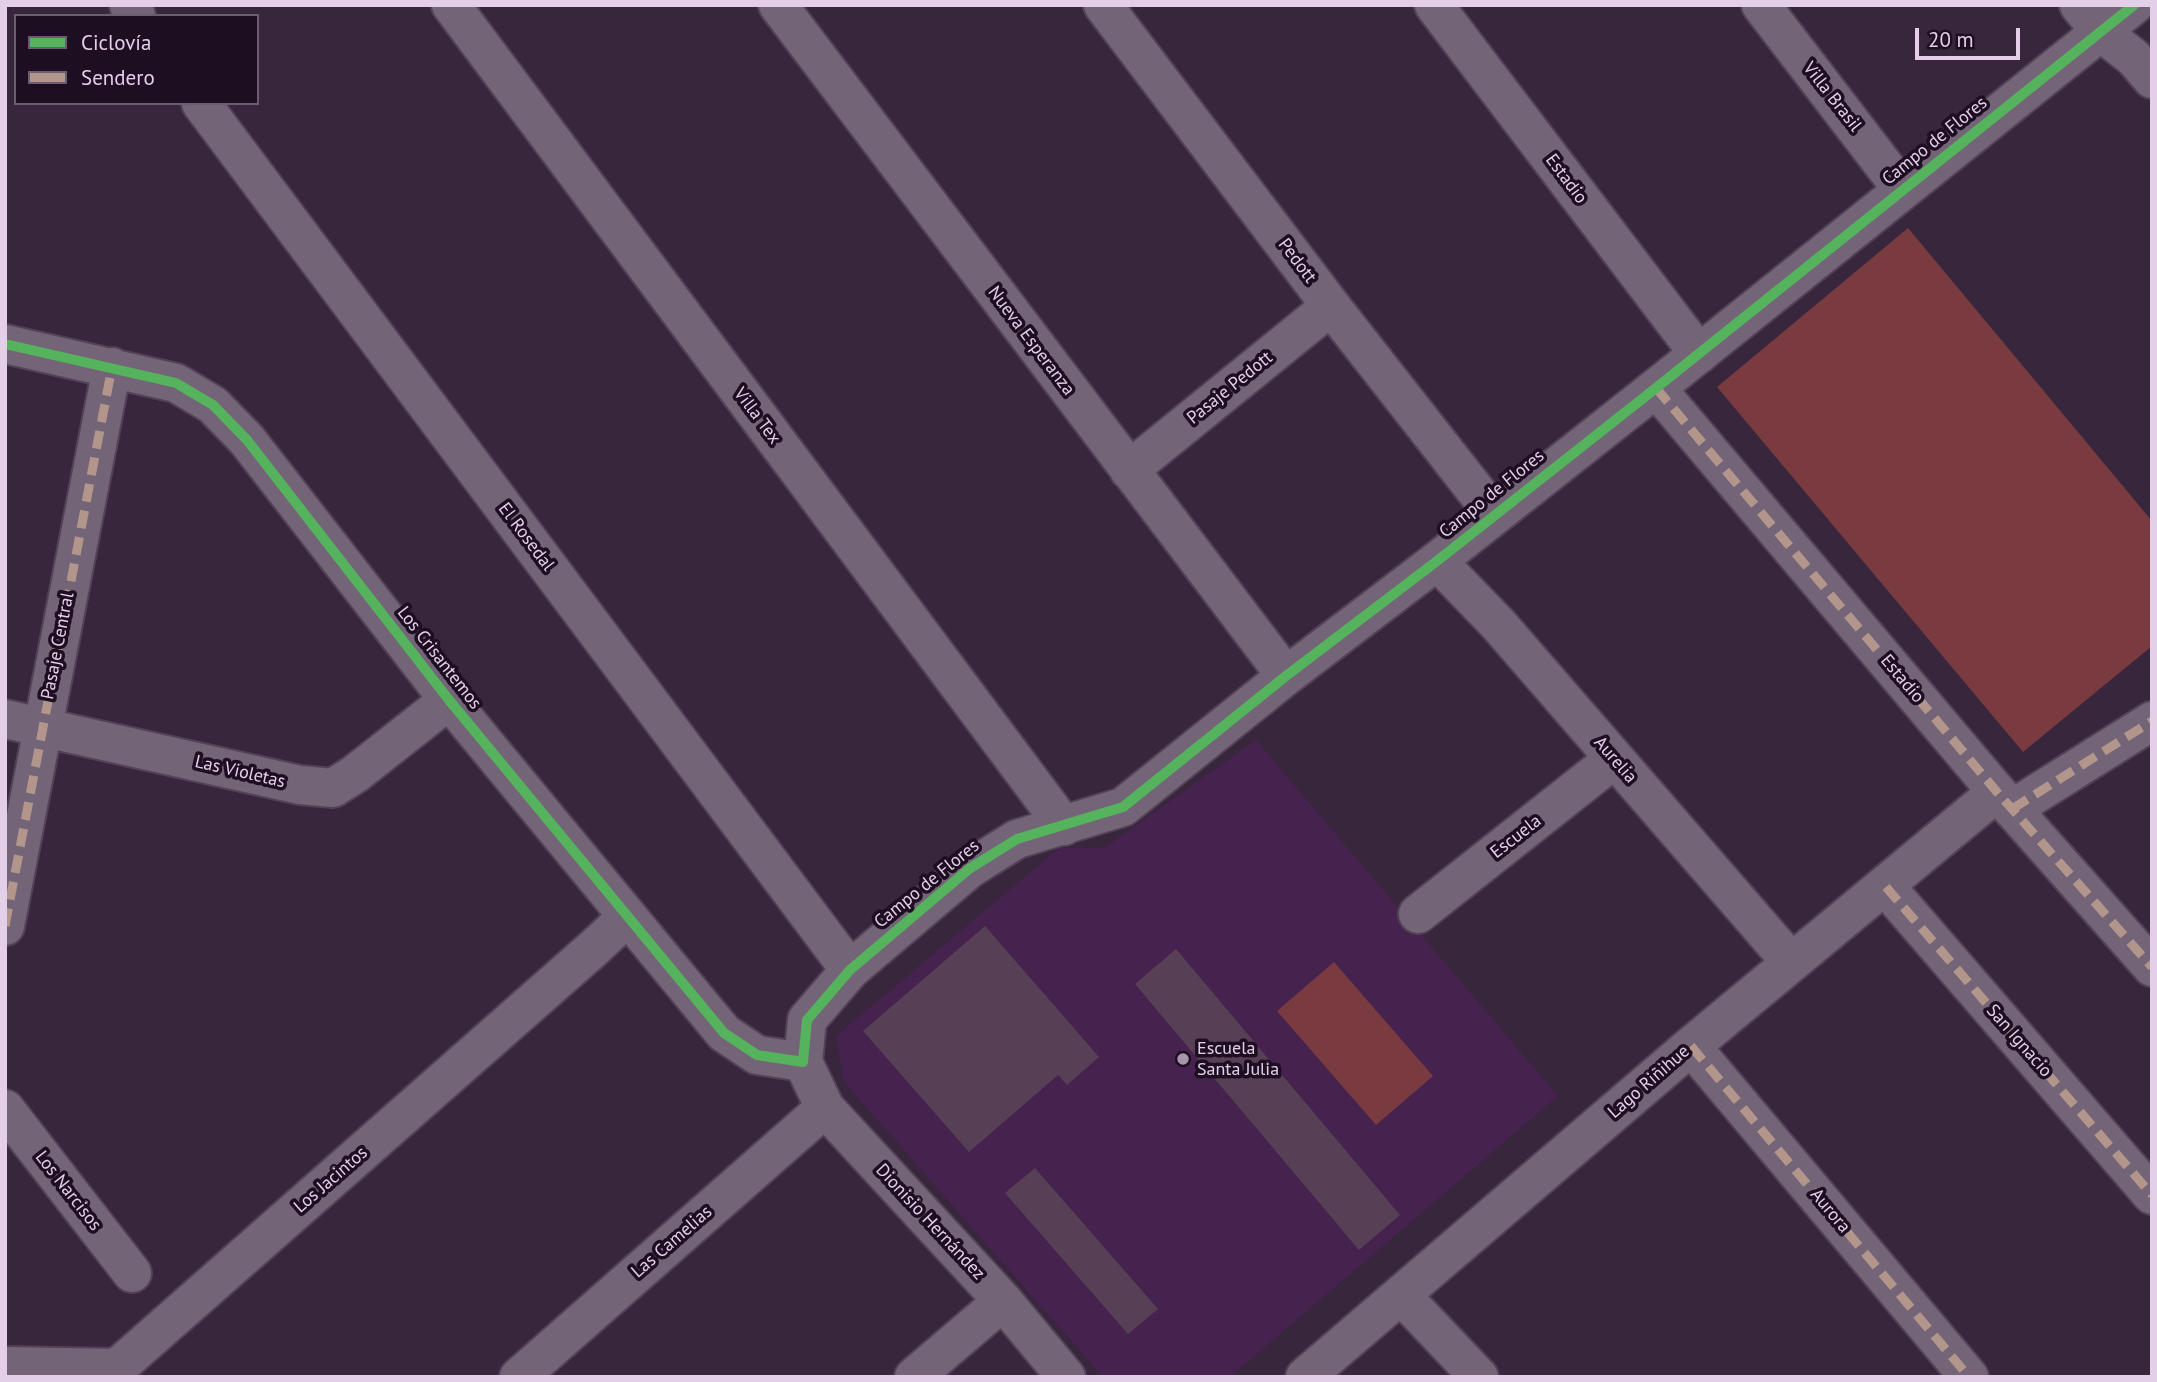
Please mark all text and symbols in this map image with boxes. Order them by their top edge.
legend [14,14,259,105]
scale bar [1919,14,2024,58]
text: 20 m [1928,26,1974,53]
text: Ciclovía [81,29,151,56]
street label: Villa Brasil [1798,58,1866,136]
text: Sendero [81,64,155,91]
street label: Campo de Flores [1878,92,1992,190]
street label: Estadio [1540,150,1592,208]
street label: Pedott [1273,234,1321,288]
street label: Nueva Esperanza [983,282,1079,400]
street label: Pasaje Pedott [1183,347,1277,429]
street label: Villa Tex [729,384,785,448]
street label: Campo de Flores [1435,445,1549,543]
street label: El Rosedal [493,499,559,575]
street label: Pasaje Central [37,591,79,701]
street label: Los Crisantemos [392,602,486,714]
street label: Estadio [1876,650,1928,708]
street label: Aurelia [1589,732,1641,788]
street label: Las Violetas [193,751,287,793]
street label: Escuela [1486,811,1546,863]
street label: Campo de Flores [870,835,984,933]
street label: San Ignacio [1982,1000,2056,1082]
place label: Escuela Santa Julia [1197,1038,1279,1080]
street label: Lago Riñihue [1604,1041,1694,1123]
marker: Escuela Santa Julia [1175,1051,1191,1067]
street label: Los Jacintos [290,1142,372,1218]
street label: Los Narcisos [30,1147,106,1235]
street label: Dionisio Hernández [871,1160,989,1284]
street label: Aurora [1805,1185,1855,1237]
street label: Las Camelias [627,1201,717,1283]

